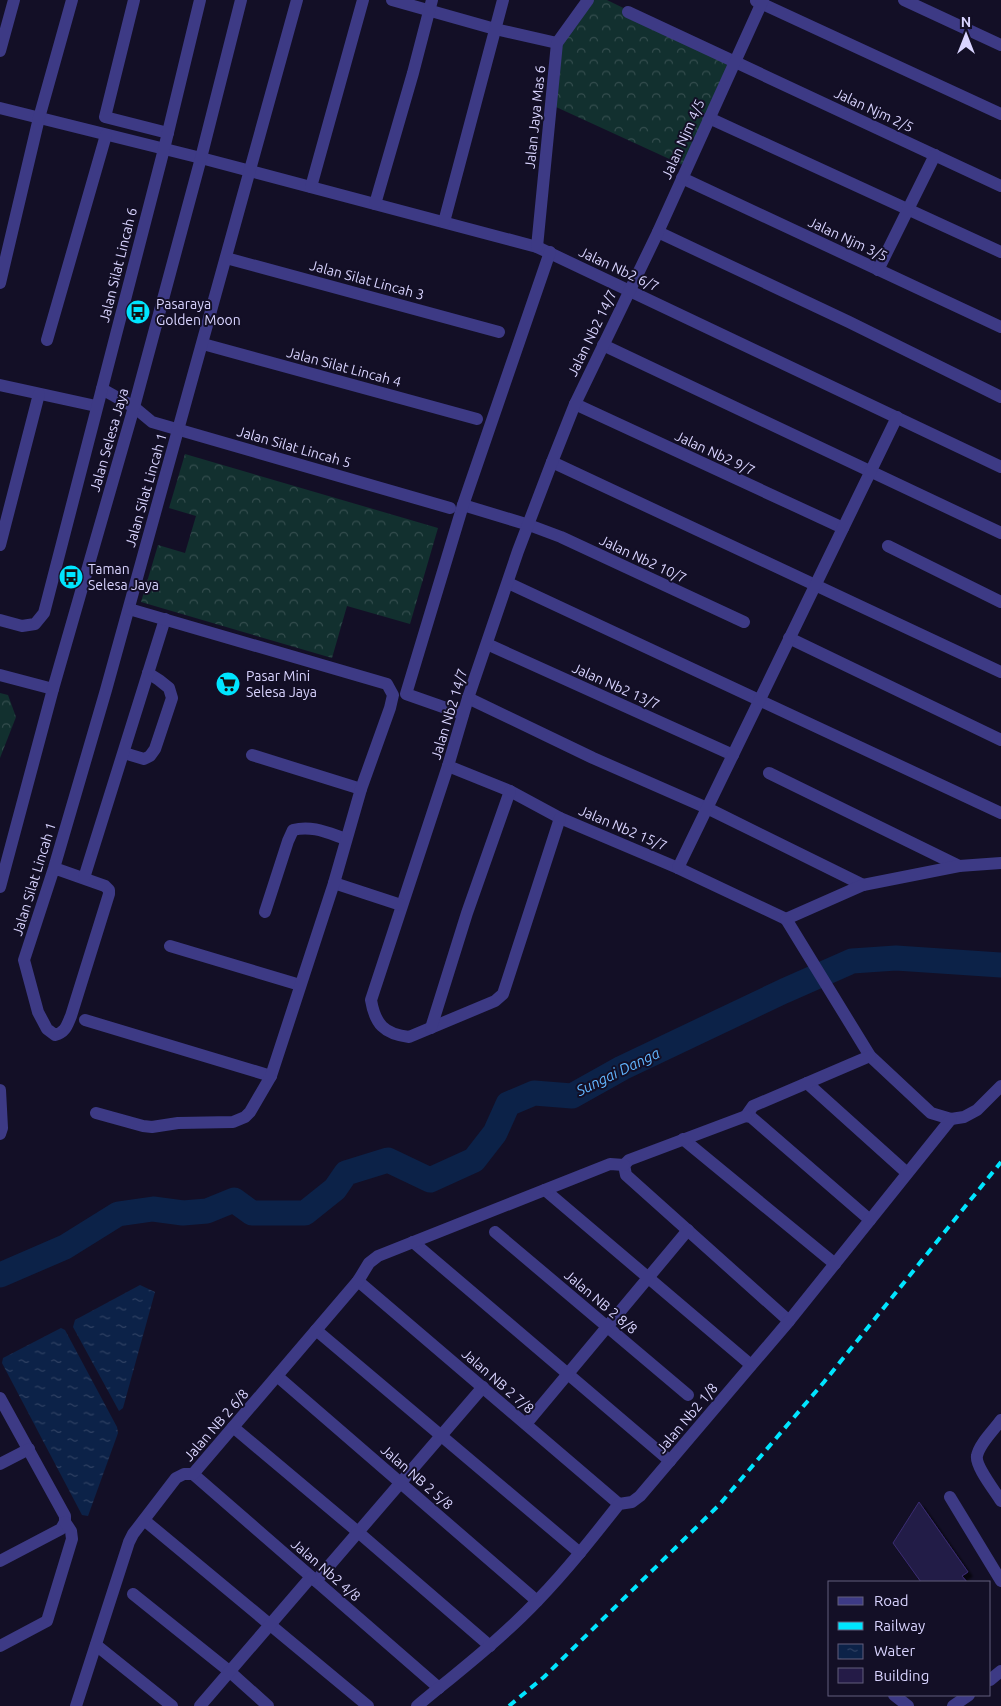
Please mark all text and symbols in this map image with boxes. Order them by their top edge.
north arrow [941,10,991,60]
text: N [961,14,971,30]
street label: Jalan Jaya Mas 6 [522,64,548,170]
street label: Jalan Njm 2/5 [832,85,916,135]
street label: Jalan Njm 4/5 [658,97,708,181]
street label: Jalan Silat Lincah 6 [96,206,140,324]
street label: Jalan Njm 3/5 [806,214,890,264]
street label: Jalan Nb2 6/7 [576,243,662,295]
street label: Jalan Silat Lincah 3 [308,257,426,303]
street label: Jalan Nb2 14/7 [564,287,620,379]
place label: Pasaraya Golden Moon [156,296,241,328]
bus stop icon: Pasaraya Golden Moon [125,299,151,325]
street label: Jalan Silat Lincah 4 [285,344,403,390]
street label: Jalan Selesa Jaya [87,386,131,494]
street label: Jalan Silat Lincah 5 [235,423,353,471]
street label: Jalan Nb2 9/7 [672,427,758,479]
street label: Jalan Silat Lincah 1 [122,431,170,549]
street label: Jalan Nb2 10/7 [597,532,689,586]
place label: Taman Selesa Jaya [88,561,159,593]
bus stop icon: Taman Selesa Jaya [58,564,84,590]
street label: Jalan Nb2 13/7 [570,660,662,712]
street label: Jalan Nb2 14/7 [428,667,470,761]
place label: Pasar Mini Selesa Jaya [246,668,317,700]
supermarket icon: Pasar Mini Selesa Jaya [215,671,241,697]
street label: Jalan Nb2 15/7 [576,802,670,854]
street label: Jalan Silat Lincah 1 [9,820,59,938]
water label: Sungai Danga [572,1044,662,1100]
street label: Jalan NB 2 8/8 [561,1267,641,1337]
street label: Jalan NB 2 7/8 [459,1345,537,1417]
street label: Jalan Nb2 1/8 [653,1380,721,1456]
street label: Jalan NB 2 6/8 [180,1386,252,1464]
street label: Jalan NB 2 5/8 [378,1441,456,1513]
street label: Jalan Nb2 4/8 [288,1536,364,1604]
legend [828,1581,991,1696]
text: Road [874,1592,909,1609]
text: Railway [874,1617,925,1634]
text: Water [874,1642,915,1659]
text: Building [874,1667,929,1684]

